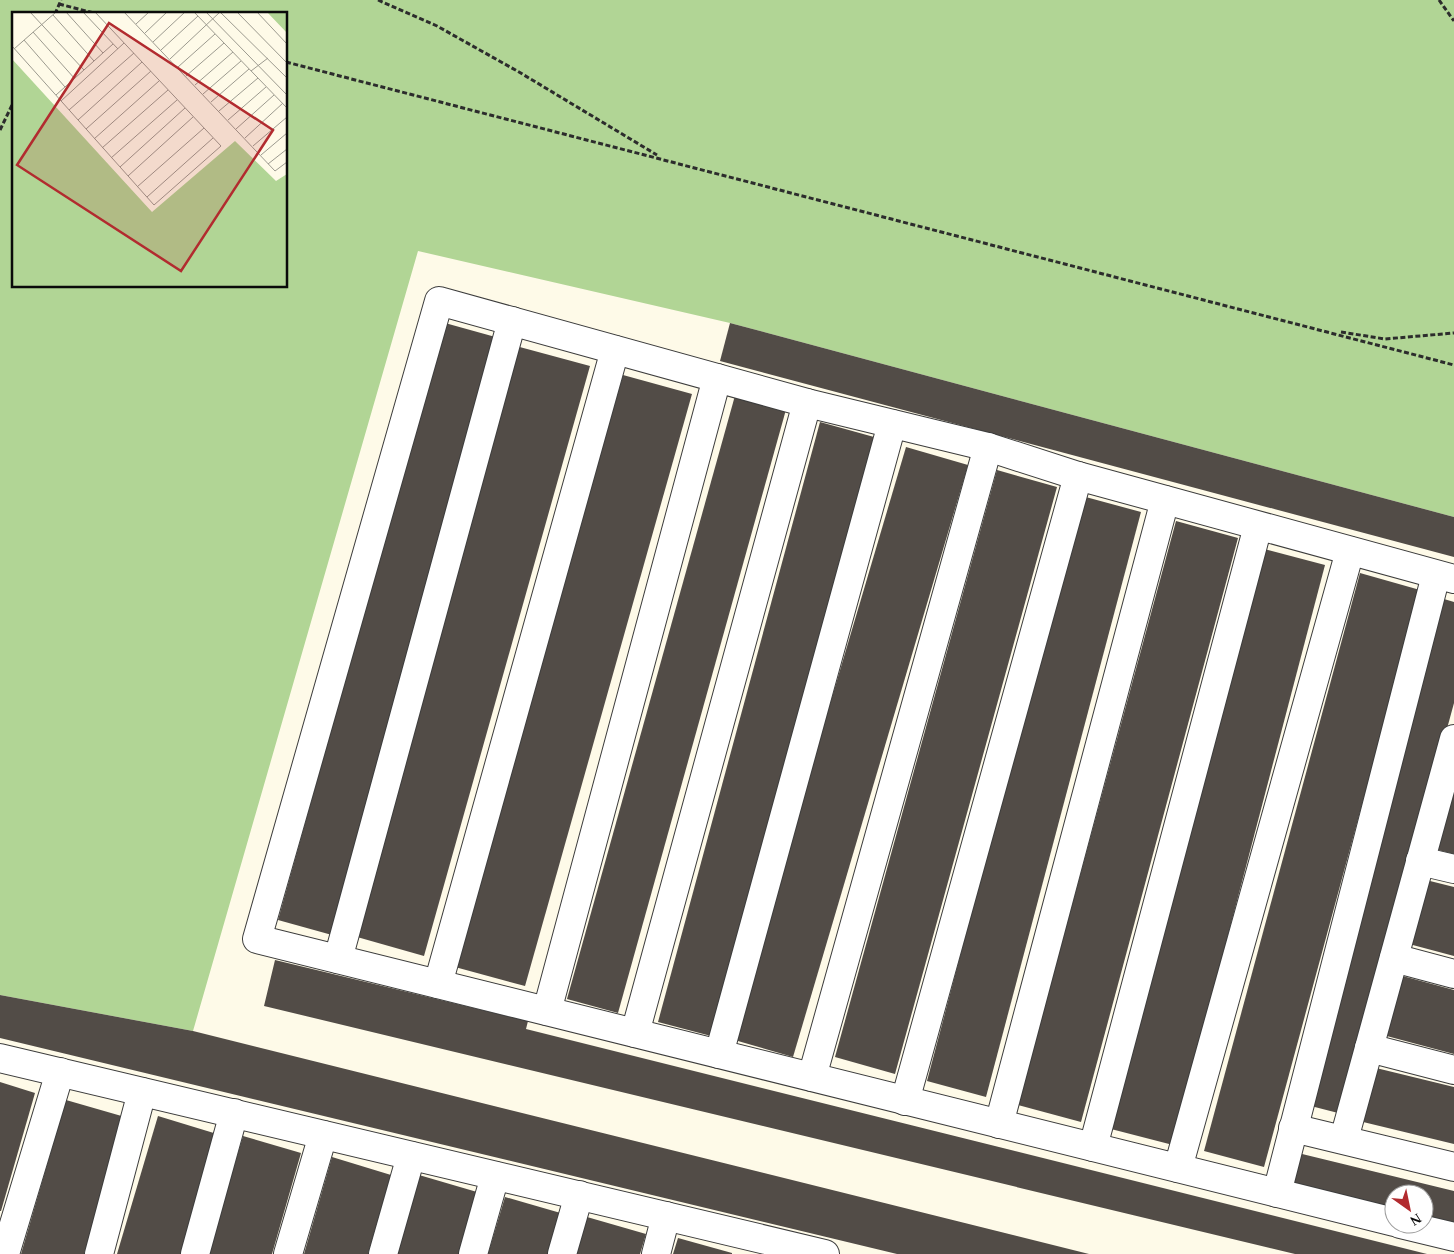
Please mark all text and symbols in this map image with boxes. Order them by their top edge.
inset map [12,12,288,288]
north arrow [1384,1184,1434,1234]
text: N [1407,1210,1424,1229]

